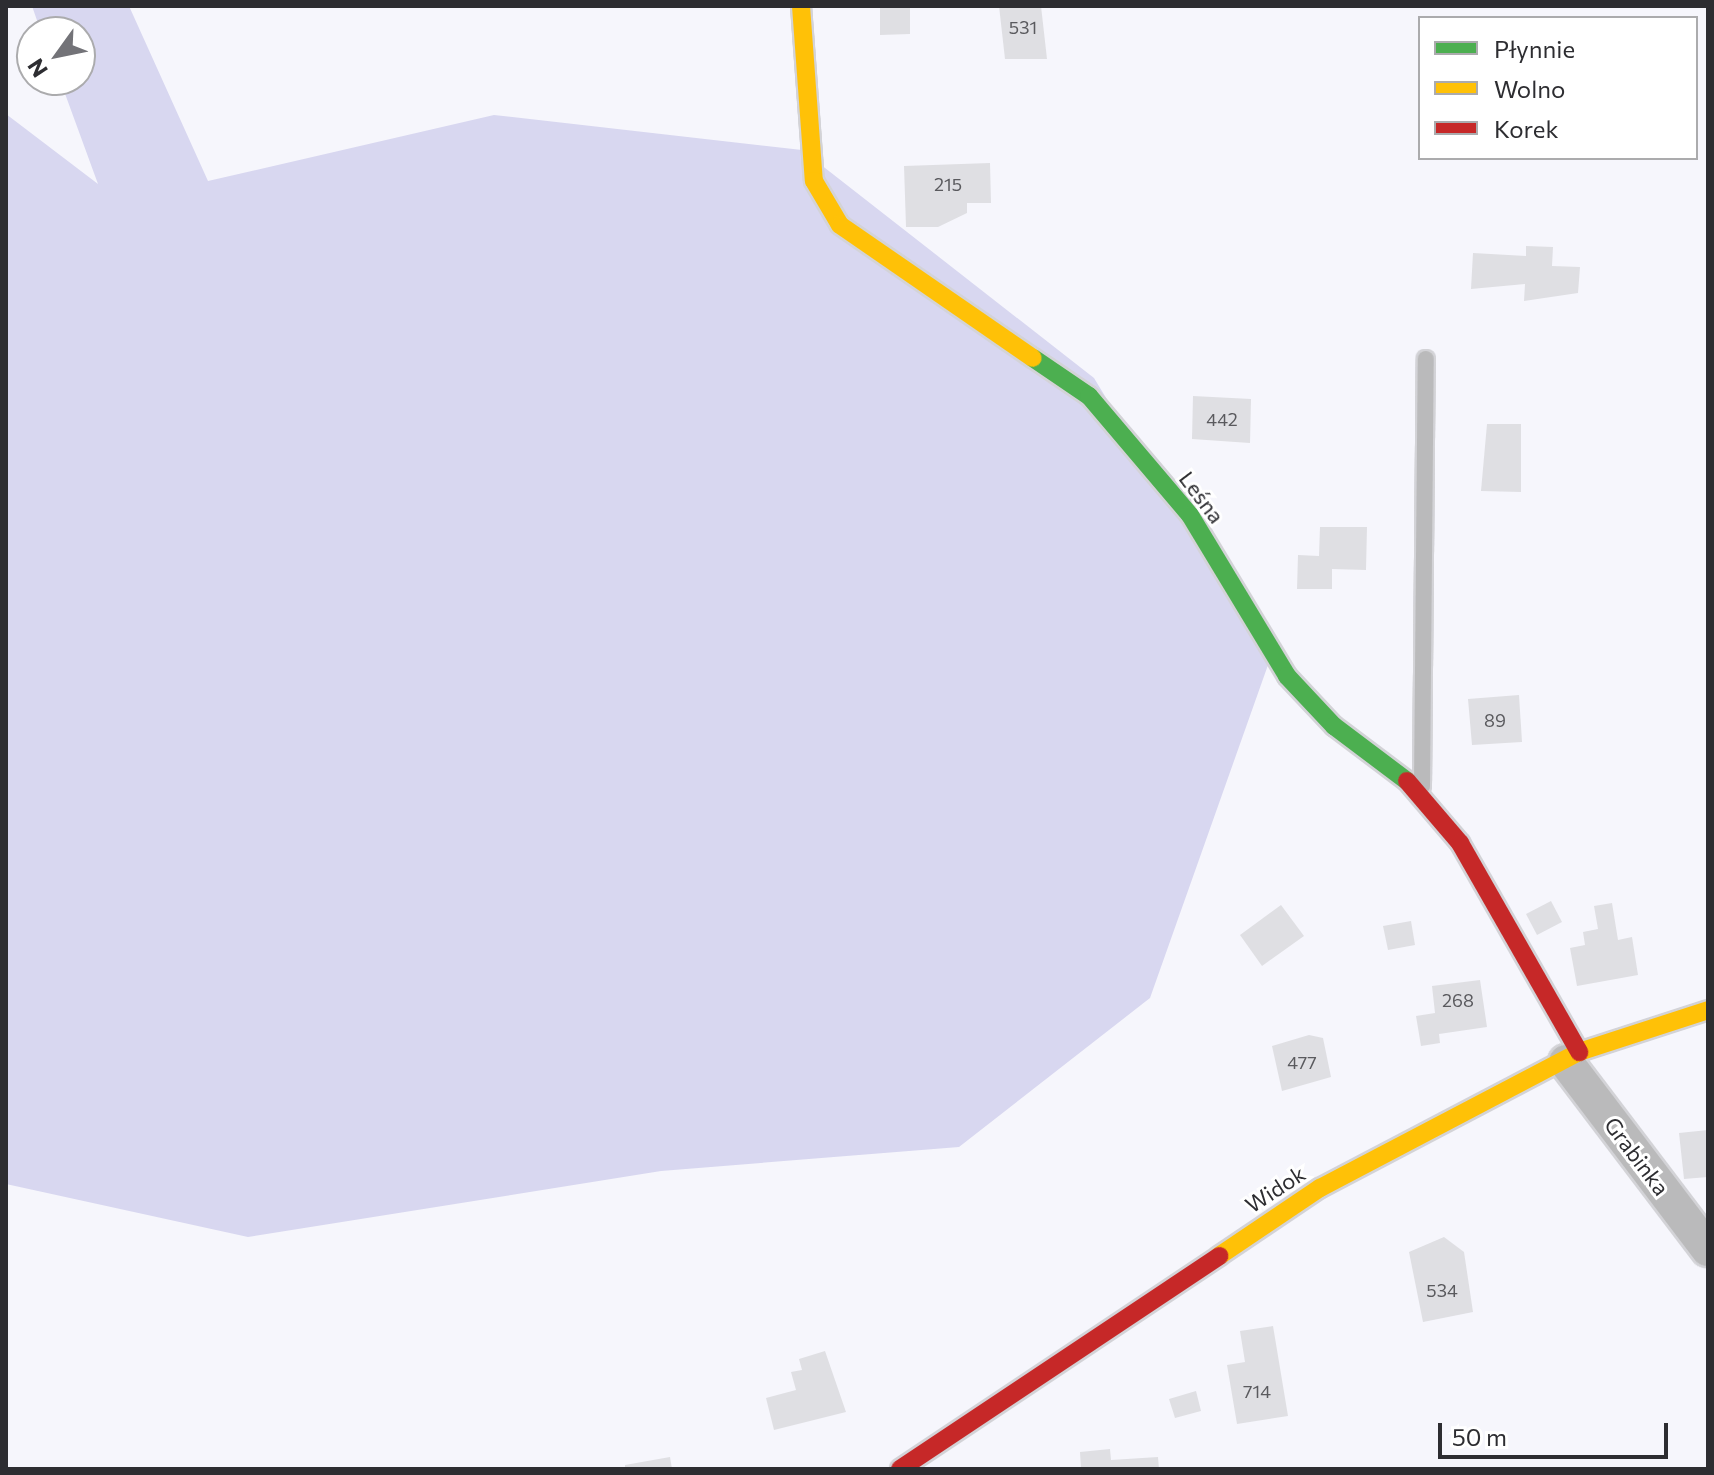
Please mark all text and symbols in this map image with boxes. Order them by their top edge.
north arrow [16,16,96,96]
house number: 531 [1009,16,1037,38]
legend [1418,16,1698,160]
text: Płynnie [1494,34,1575,63]
text: N [21,54,53,83]
text: Wolno [1494,74,1565,103]
text: Korek [1494,114,1558,143]
house number: 215 [934,173,962,195]
house number: 442 [1206,408,1238,430]
street label: Leśna [1174,466,1230,528]
house number: 89 [1484,709,1506,731]
house number: 268 [1442,989,1474,1011]
house number: 477 [1287,1051,1317,1073]
street label: Grabinka [1599,1112,1675,1200]
street label: Widok [1240,1160,1310,1218]
house number: 534 [1426,1279,1458,1301]
house number: 714 [1243,1380,1271,1402]
scale bar [1442,1407,1672,1457]
text: 50 m [1452,1422,1507,1451]

